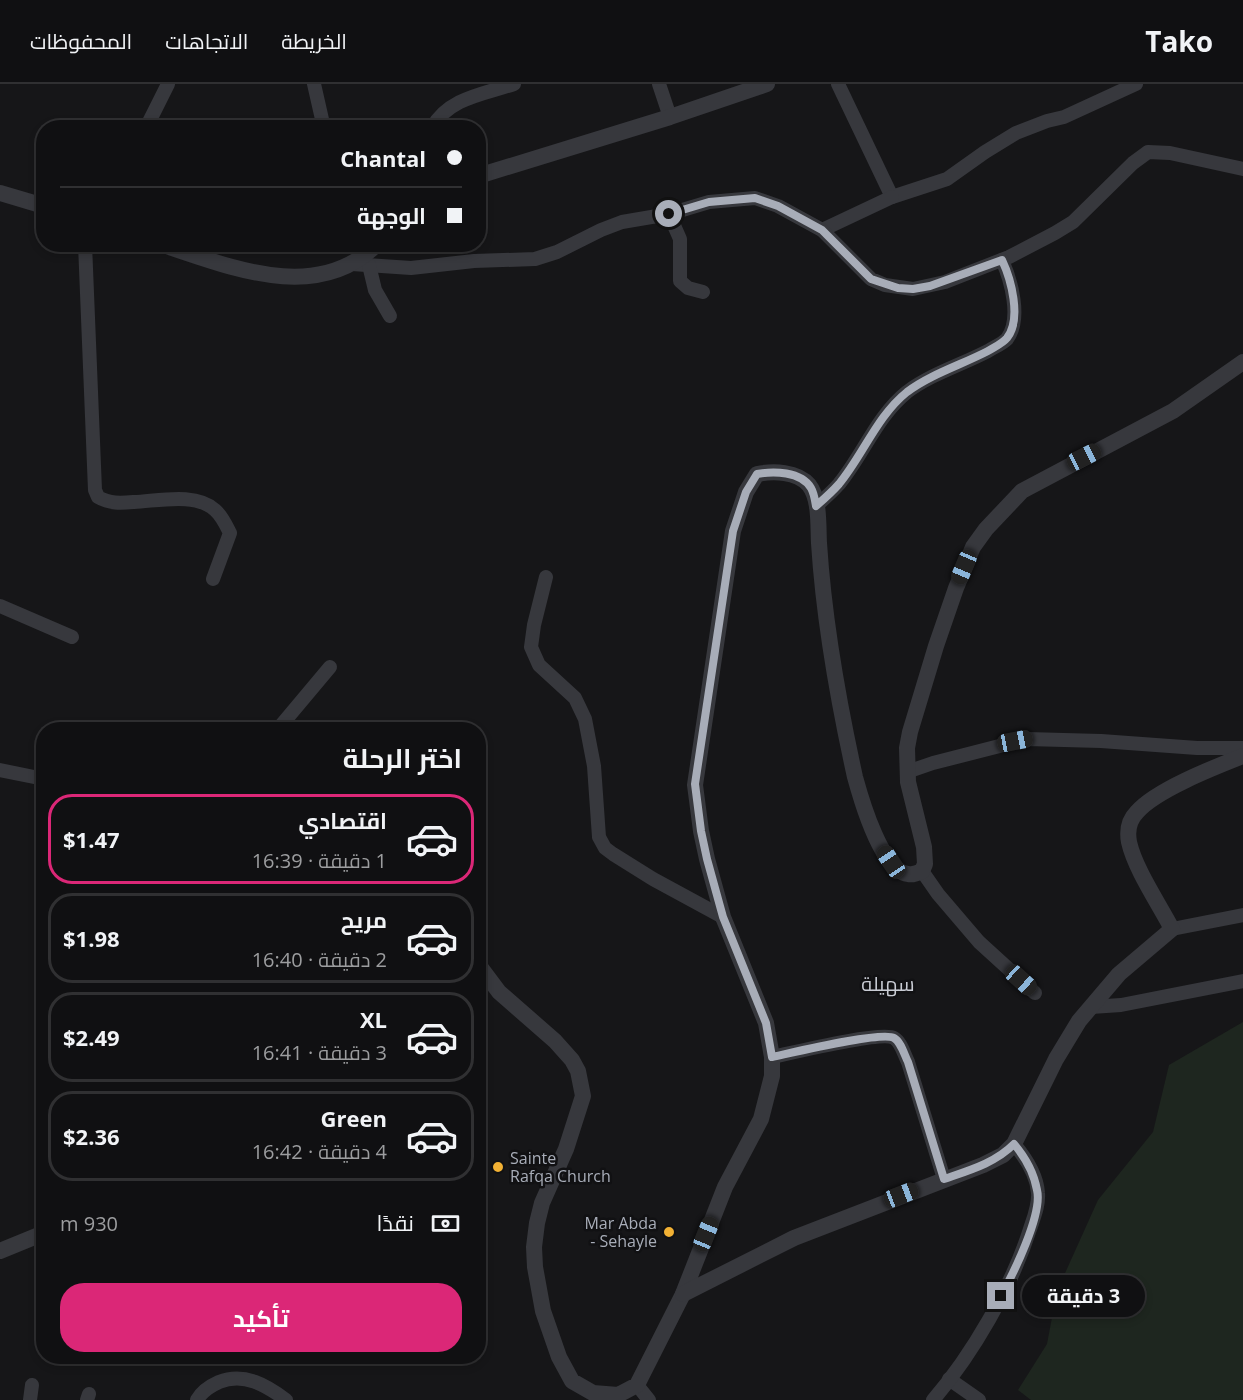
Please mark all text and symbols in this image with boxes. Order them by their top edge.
text: Tako [1145,22,1213,60]
text: المحفوظات [30,27,132,55]
text: الاتجاهات [165,27,248,55]
text: الخريطة [281,27,347,55]
text: Chantal [340,143,426,173]
text: الوجهة [357,200,426,230]
route start [655,200,682,227]
car [1064,441,1104,473]
car [949,547,979,587]
car [996,729,1034,753]
text: اختر الرحلة [343,739,462,776]
text: اقتصادي [298,805,387,835]
icon: car [405,812,459,866]
text: $1.47 [63,824,120,854]
car [873,842,909,882]
text: 1 دقيقة · 16:39 [252,847,387,874]
text: مريح [341,904,387,934]
icon: car [405,911,459,965]
text: $1.98 [63,923,120,953]
text: 2 دقيقة · 16:40 [252,946,387,973]
car [1002,961,1040,999]
district label: سهيلة [861,970,915,997]
text: XL [360,1004,387,1034]
icon: car [405,1010,459,1064]
text: $2.49 [63,1022,120,1052]
text: 3 دقيقة · 16:41 [252,1039,387,1066]
text: Green [321,1103,387,1133]
icon: car [405,1109,459,1163]
text: $2.36 [63,1121,120,1151]
text: 4 دقيقة · 16:42 [252,1138,387,1165]
place label: Sainte Rafqa Church [510,1147,611,1187]
marker: Sainte Rafqa Church [491,1160,505,1174]
car [881,1180,921,1210]
text: نقدًا [376,1207,414,1237]
icon: cash [429,1207,462,1240]
text: 930 m [60,1210,118,1237]
place label: Mar Abda - Sehayle [584,1212,657,1252]
car [691,1214,721,1254]
marker: Mar Abda - Sehayle [662,1225,676,1239]
callout: 3 دقيقة [1022,1275,1145,1317]
route end [987,1282,1014,1309]
text: 3 دقيقة [1047,1282,1120,1309]
button: تأكيد [60,1283,462,1352]

